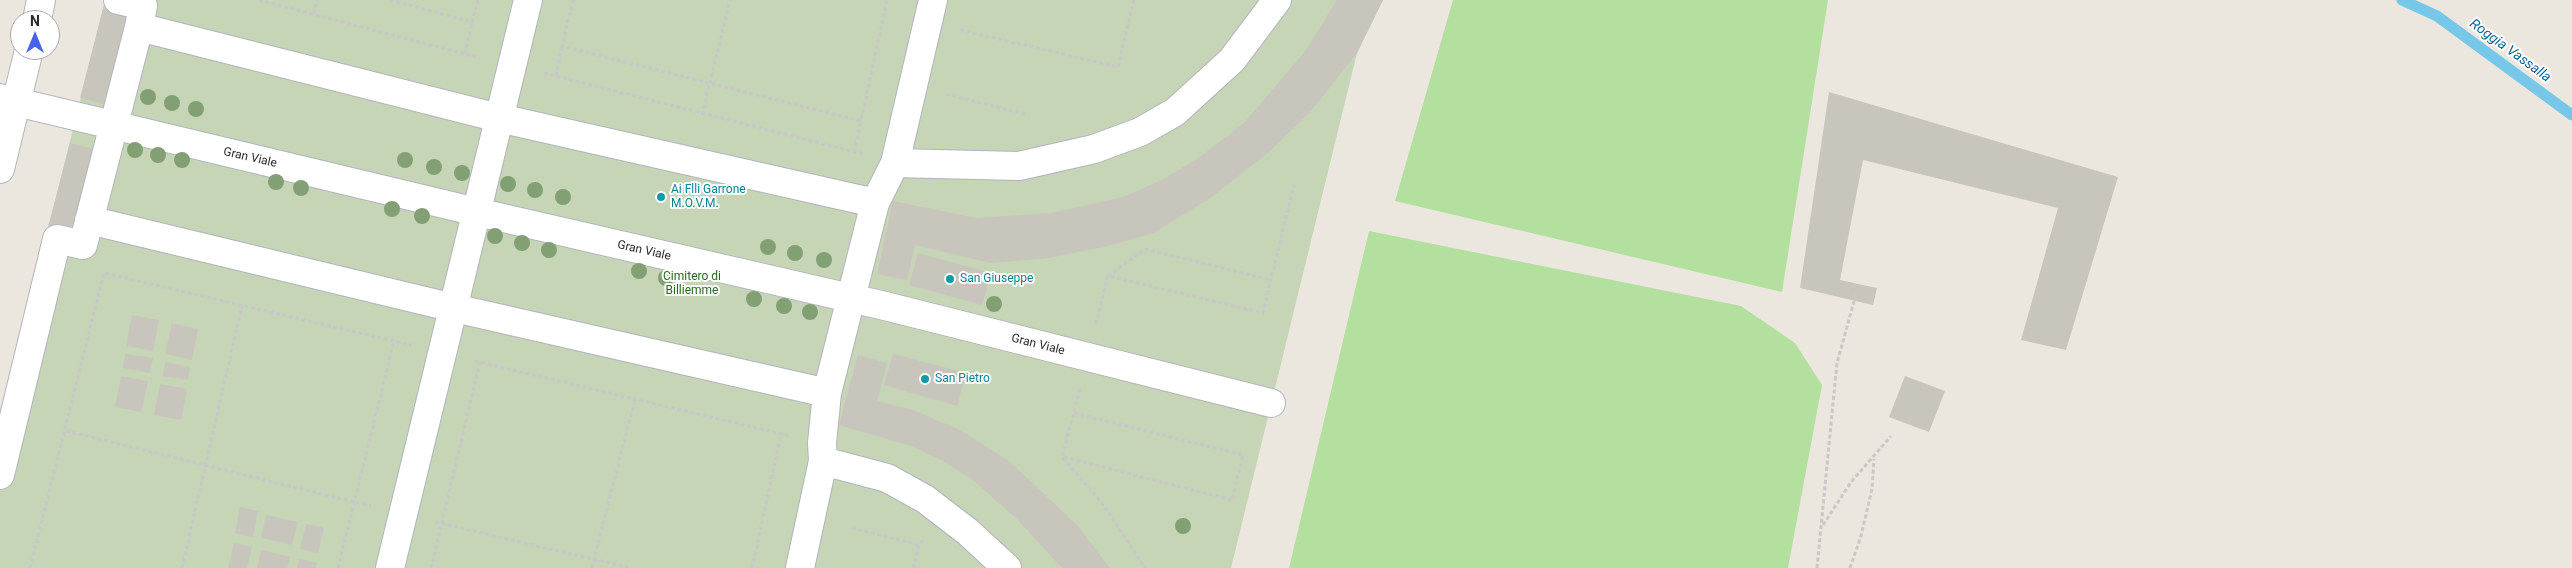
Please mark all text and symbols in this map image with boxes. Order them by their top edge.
north arrow [10,10,60,60]
text: N [30,13,40,29]
water label: Roggia Vassalla [2466,16,2554,86]
street label: Gran Viale [222,145,278,171]
place label: Ai Flli Garrone M.O.V.M. [671,183,746,211]
marker: Ai Flli Garrone M.O.V.M. [655,191,667,203]
street label: Gran Viale [616,238,672,264]
park label: Cimitero di Billiemme [663,270,721,298]
place label: San Giuseppe [960,272,1033,286]
marker: San Giuseppe [944,273,956,285]
street label: Gran Viale [1010,331,1066,359]
place label: San Pietro [935,372,990,386]
marker: San Pietro [919,373,931,385]

